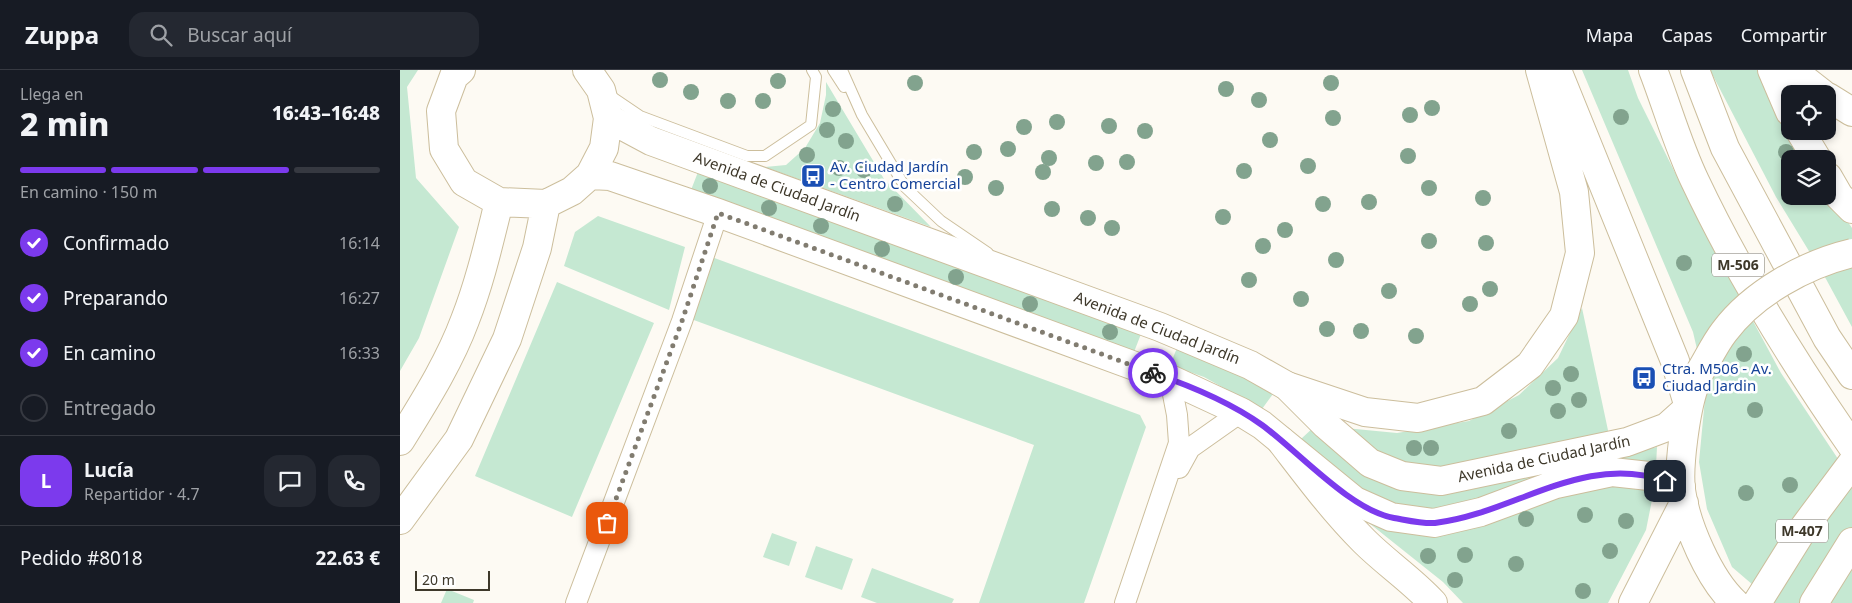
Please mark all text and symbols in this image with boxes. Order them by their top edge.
search box [129,12,479,57]
text: Zuppa [25,18,99,51]
icon: search [147,21,175,49]
text: Buscar aquí [187,22,292,48]
text: Mapa [1586,23,1633,47]
text: Capas [1661,23,1713,47]
text: Compartir [1741,23,1827,47]
text: Llega en [20,83,83,105]
map controls [1781,85,1836,205]
button: locate [1781,85,1836,140]
text: 16:43–16:48 [272,100,380,126]
text: 2 min [20,102,109,145]
street label: Avenida de Ciudad Jardín [691,147,863,226]
button: layers [1781,150,1836,205]
place label: Av. Ciudad Jardín - Centro Comercial [830,156,961,193]
bus stop icon: Av. Ciudad Jardín - Centro Comercial [800,163,826,189]
text: En camino · 150 m [20,181,157,203]
icon: check [20,229,48,257]
text: Confirmado [63,230,169,256]
text: 16:14 [339,232,380,254]
road number: M-506 [1712,254,1764,276]
icon: check [20,284,48,312]
text: Preparando [63,285,168,311]
street label: Avenida de Ciudad Jardín [1072,286,1243,368]
text: 16:27 [339,287,380,309]
icon: check [20,339,48,367]
text: En camino [63,340,156,366]
text: 16:33 [339,342,380,364]
courier [1128,348,1178,398]
place label: Ctra. M506 - Av. Ciudad Jardin [1662,358,1772,395]
icon: bike [1139,359,1167,387]
bus stop icon: Ctra. M506 - Av. Ciudad Jardin [1631,365,1657,391]
text: Entregado [63,395,156,421]
street label: Avenida de Ciudad Jardín [1456,430,1632,486]
button: chat [264,455,316,507]
button: phone [328,455,380,507]
text: Lucía [84,457,134,483]
pin [1644,460,1686,502]
icon: home [1651,467,1679,495]
text: L [41,468,51,494]
text: Repartidor · 4.7 [84,483,200,505]
pin [586,502,628,544]
icon: bag [593,509,621,537]
road number: M-407 [1776,520,1828,542]
text: Pedido #8018 [20,545,143,571]
text: 22.63 € [315,545,380,571]
scale bar [415,568,490,591]
text: 20 m [422,570,455,589]

